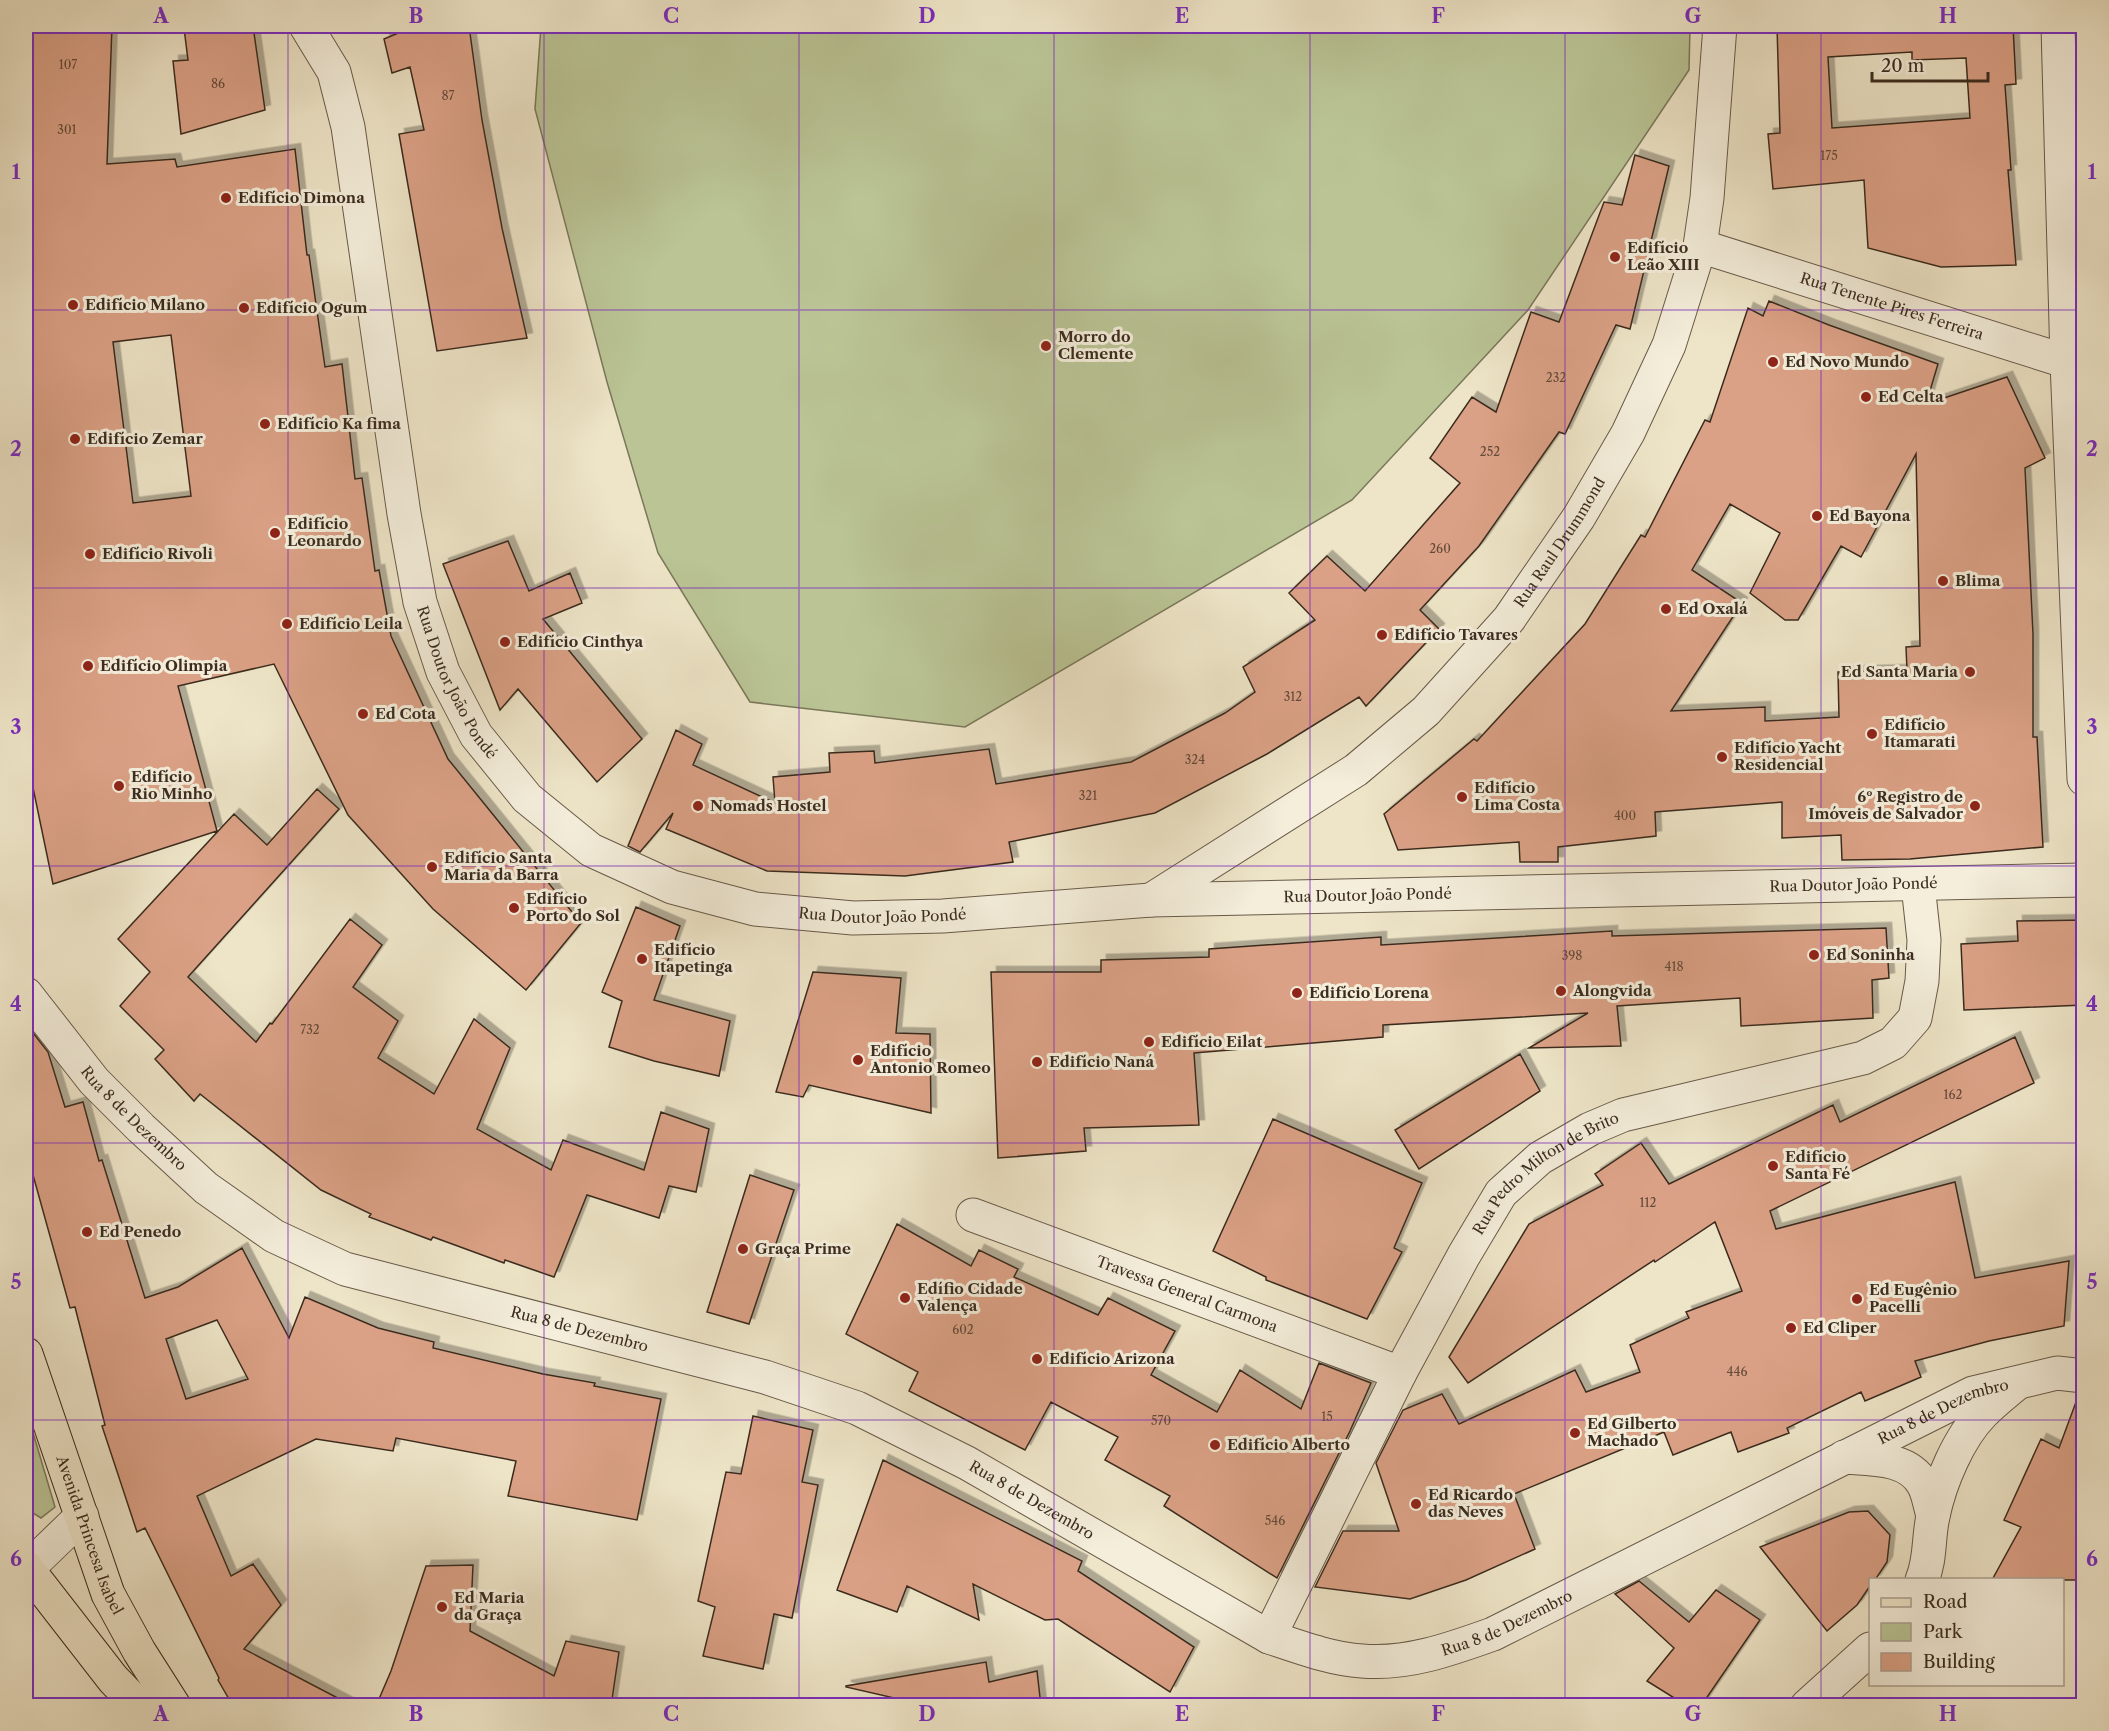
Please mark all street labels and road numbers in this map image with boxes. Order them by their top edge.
street label: Rua Tenente Pires Ferreira [1798,268,1986,344]
street label: Rua Raul Drummond [1510,474,1609,611]
street label: Rua Doutor João Pondé [413,603,502,763]
street label: Rua Doutor João Pondé [1769,873,1938,896]
street label: Rua Doutor João Pondé [1283,884,1452,906]
street label: Rua Doutor João Pondé [798,903,967,927]
street label: Rua 8 de Dezembro [77,1062,191,1175]
street label: Rua Pedro Milton de Brito [1468,1108,1622,1238]
street label: Travessa General Carmona [1094,1251,1281,1336]
street label: Rua 8 de Dezembro [509,1302,650,1356]
street label: Rua 8 de Dezembro [1875,1375,2010,1448]
street label: Avenida Princesa Isabel [52,1452,128,1618]
street label: Rua 8 de Dezembro [966,1456,1098,1543]
street label: Rua 8 de Dezembro [1439,1586,1575,1660]

